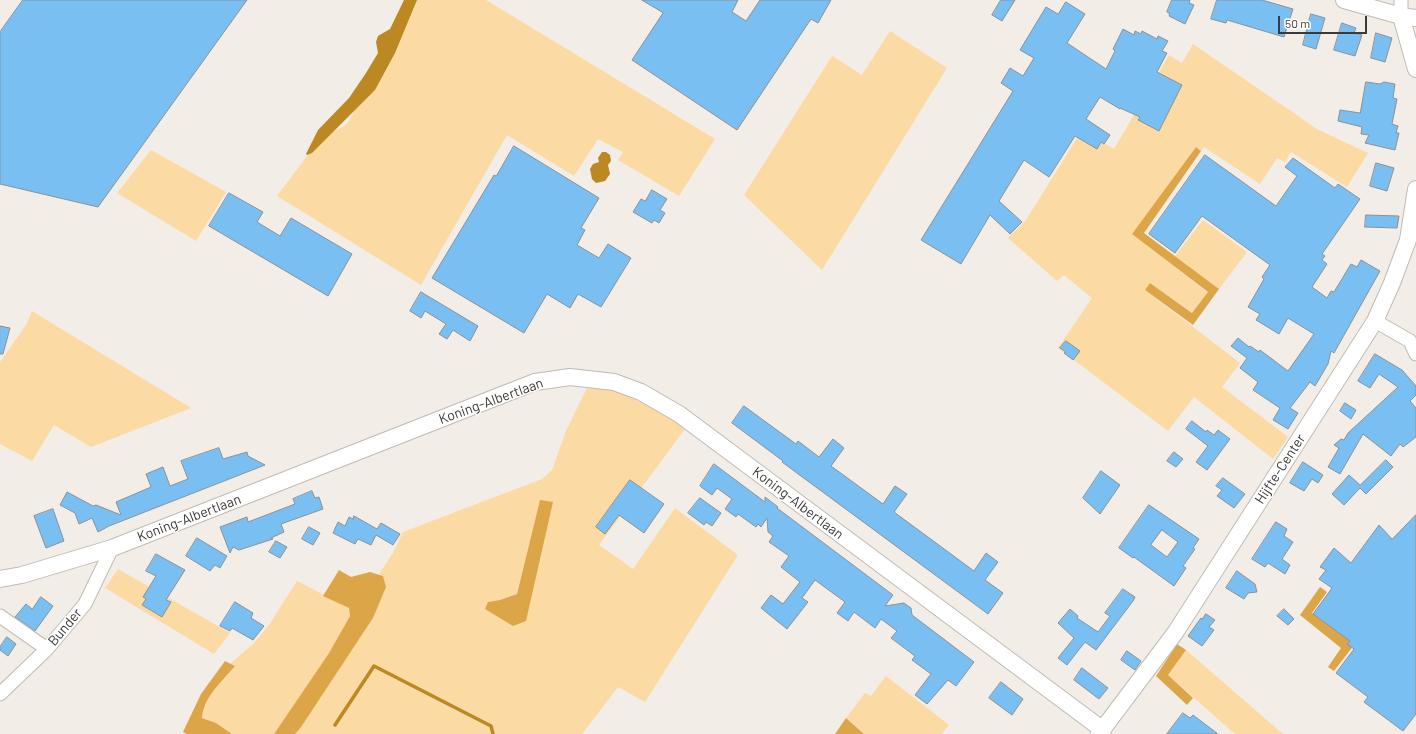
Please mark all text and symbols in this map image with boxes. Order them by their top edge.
scale bar [1280,8,1369,34]
text: 50 m [1285,16,1310,30]
street label: Koning-Albertlaan [437,374,545,428]
street label: Hijfte-Center [1251,431,1309,507]
street label: Koning-Albertlaan [749,463,847,543]
street label: Koning-Albertlaan [135,490,243,546]
street label: Bunder [45,605,85,649]

